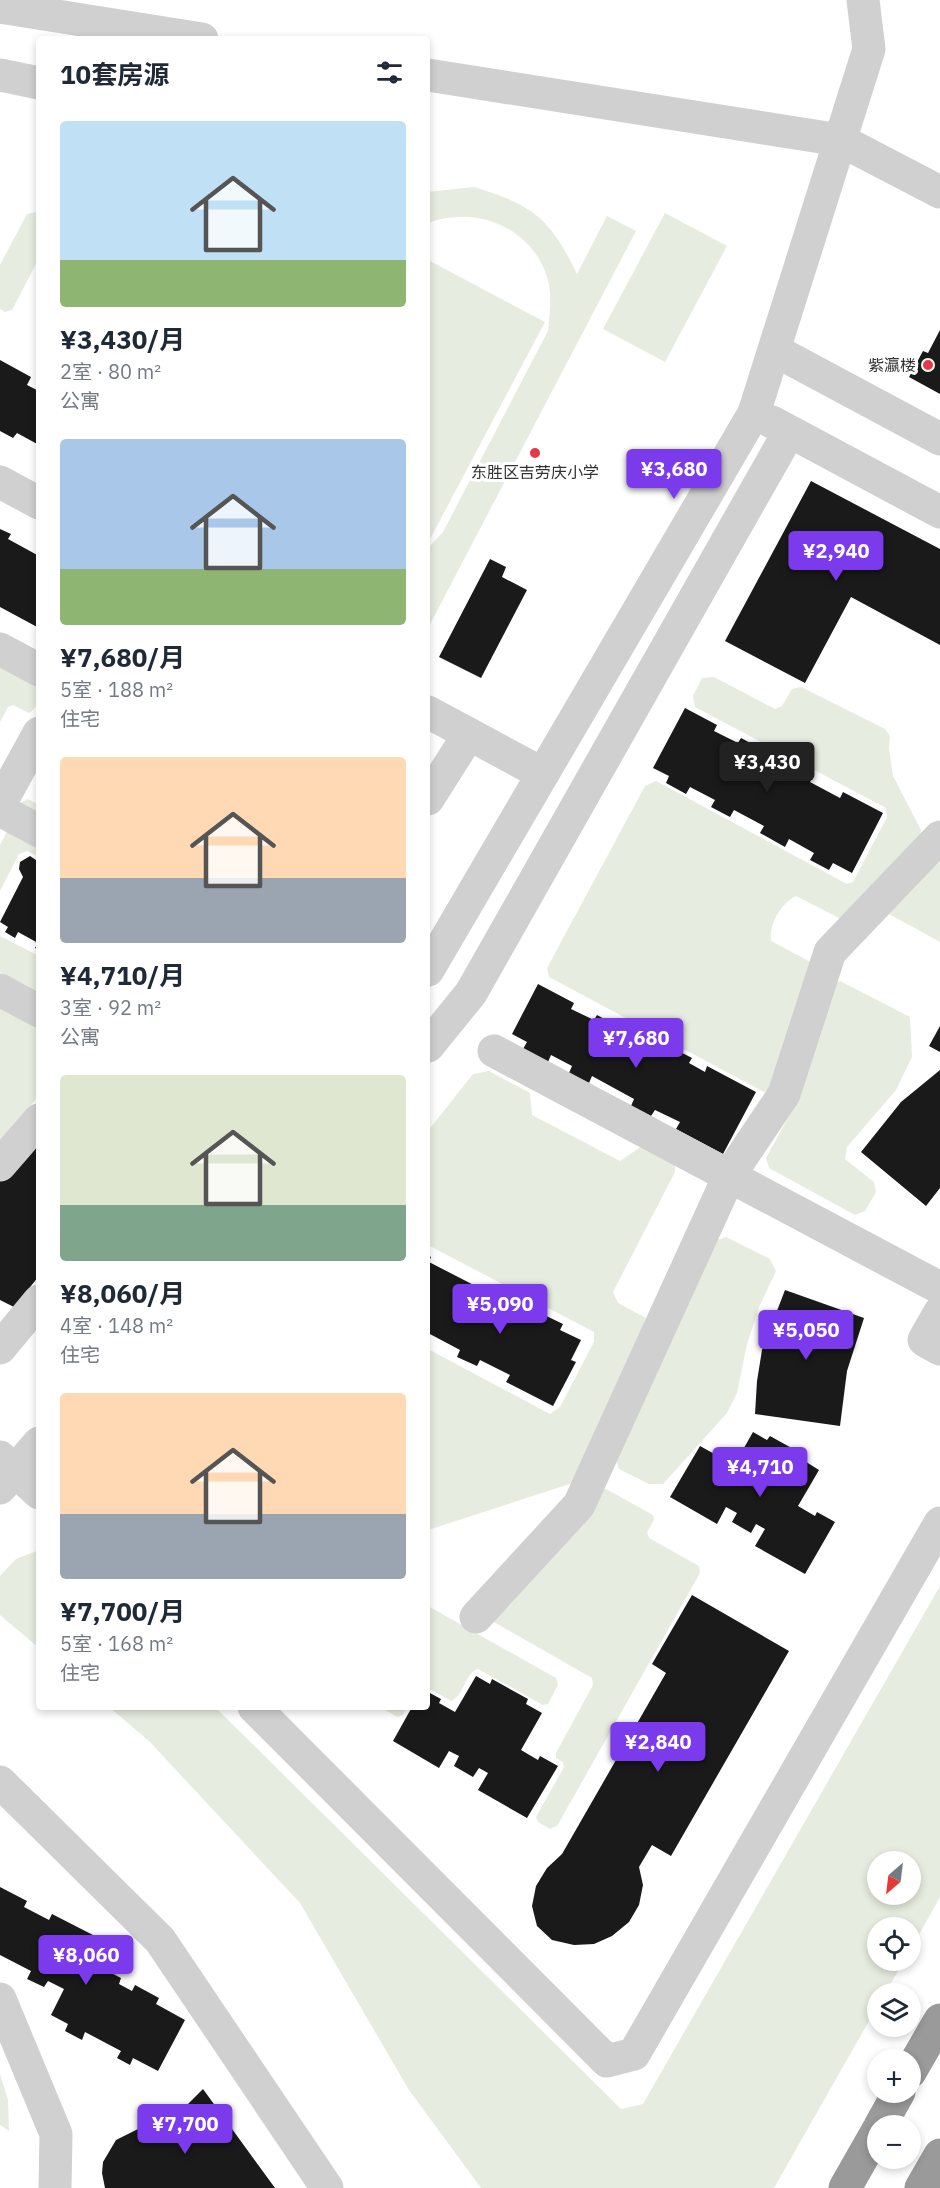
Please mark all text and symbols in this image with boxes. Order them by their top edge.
icon: filters [373,56,406,89]
text: 10套房源 [60,57,169,91]
icon: home [179,160,287,268]
text: ¥3,430/月 [60,322,185,356]
place label: 紫瀛楼 [868,355,916,375]
text: 2室 · 80 m² [60,358,161,385]
marker: 紫瀛楼 [921,358,935,372]
text: 公寓 [60,387,100,414]
marker: 东胜区吉劳庆小学 [528,446,542,460]
pin: ¥3,680 [625,449,723,500]
text: ¥3,680 [640,455,708,482]
place label: 东胜区吉劳庆小学 [471,462,599,482]
icon: home [179,478,287,586]
pin: ¥2,940 [787,531,885,582]
text: ¥2,940 [802,537,870,564]
text: ¥7,680/月 [60,640,185,674]
text: 5室 · 188 m² [60,676,173,703]
text: 住宅 [60,705,100,732]
pin: ¥3,430 [718,742,816,793]
text: ¥3,430 [733,748,801,775]
icon: home [179,796,287,904]
text: ¥4,710/月 [60,958,185,992]
text: 3室 · 92 m² [60,994,161,1021]
pin: ¥7,680 [587,1018,685,1069]
text: 公寓 [60,1023,100,1050]
text: ¥7,680 [602,1024,670,1051]
icon: home [179,1114,287,1222]
text: ¥8,060/月 [60,1276,185,1310]
pin: ¥5,090 [451,1284,549,1335]
text: ¥5,090 [466,1290,534,1317]
pin: ¥5,050 [757,1310,855,1361]
text: 4室 · 148 m² [60,1312,173,1339]
text: ¥5,050 [772,1316,840,1343]
text: 住宅 [60,1341,100,1368]
icon: home [179,1432,287,1540]
pin: ¥4,710 [711,1447,809,1498]
text: ¥4,710 [726,1453,794,1480]
text: ¥7,700/月 [60,1594,185,1628]
text: 5室 · 168 m² [60,1630,173,1657]
text: 住宅 [60,1659,100,1686]
pin: ¥2,840 [609,1722,707,1773]
text: ¥2,840 [624,1728,692,1755]
north arrow [867,1851,921,1905]
map controls [867,1851,921,2169]
button: locate [867,1917,921,1971]
pin: ¥8,060 [37,1935,135,1986]
text: ¥8,060 [52,1941,120,1968]
button: layers [867,1983,921,2037]
button: + [867,2049,921,2103]
pin: ¥7,700 [136,2104,234,2155]
text: ¥7,700 [151,2110,219,2137]
button: − [867,2115,921,2169]

